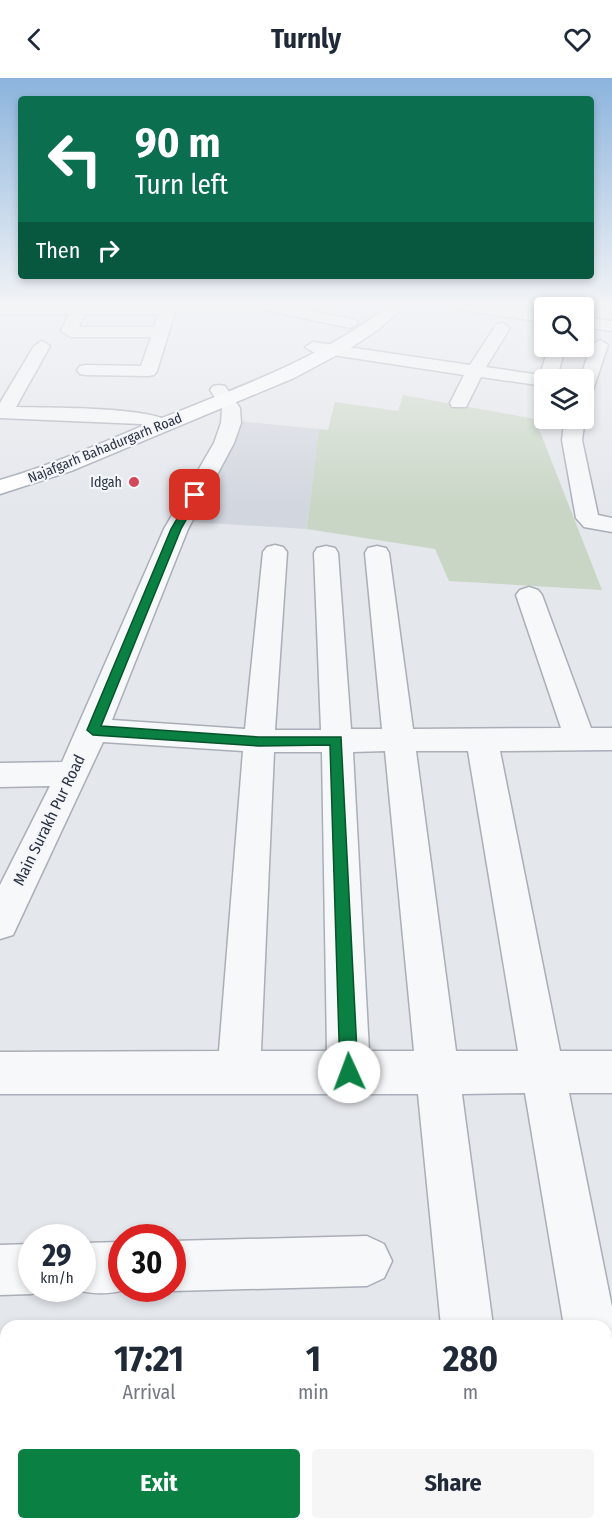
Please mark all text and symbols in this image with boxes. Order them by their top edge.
icon: back [18,23,51,56]
text: Turnly [271,23,341,55]
icon: heart [561,23,594,56]
text: 90 m [135,118,220,168]
icon: left [36,120,114,198]
text: Turn left [135,169,228,201]
icon: right [92,234,125,267]
text: Then [36,237,80,264]
map controls [534,297,594,429]
button: search [534,297,594,357]
button: layers [534,369,594,429]
street label: Najafgarh Bahadurgarh Road [25,409,185,487]
pin [169,469,220,520]
place label: Idgah [90,474,122,491]
marker: Idgah [127,475,141,489]
icon: arrive [178,478,211,511]
street label: Main Surakh Pur Road [9,751,89,889]
position arrow [317,1040,381,1104]
speed limit sign: 30 [108,1224,186,1302]
text: 29 [42,1238,72,1274]
text: km/h [40,1269,74,1287]
text: 17:21 [114,1337,184,1381]
text: 1 [306,1337,321,1381]
text: 280 [443,1337,498,1381]
text: Arrival [122,1380,175,1404]
text: min [298,1380,329,1404]
text: m [463,1380,478,1404]
button: Exit [18,1449,300,1518]
button: Share [312,1449,594,1518]

